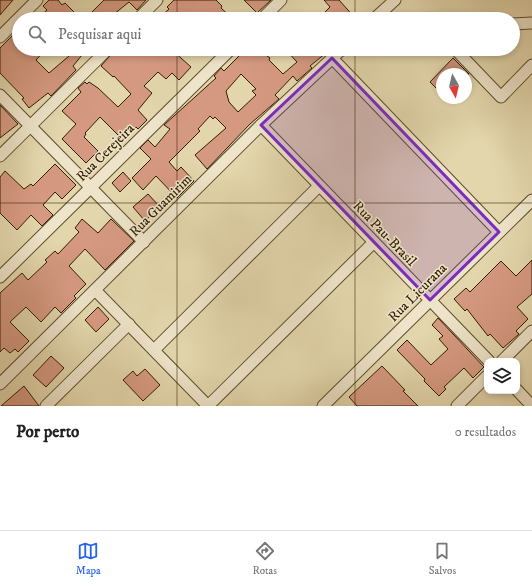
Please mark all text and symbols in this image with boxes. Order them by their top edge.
search box [12,12,520,56]
icon: search [26,23,48,45]
text: Pesquisar aqui [58,25,141,44]
north arrow [436,68,472,104]
street label: Rua Cerejeira [73,120,139,186]
street label: Rua Guamirim [126,170,196,241]
street label: Rua Pau-Brasil [349,197,420,271]
street label: Rua Licurana [384,259,451,326]
map controls [484,358,520,394]
button: layers [484,358,520,394]
text: Por perto [16,421,79,443]
text: 0 resultados [455,424,516,440]
tab: Mapa [76,540,101,578]
tab: Rotas [252,540,277,578]
tab: Salvos [429,540,456,578]

